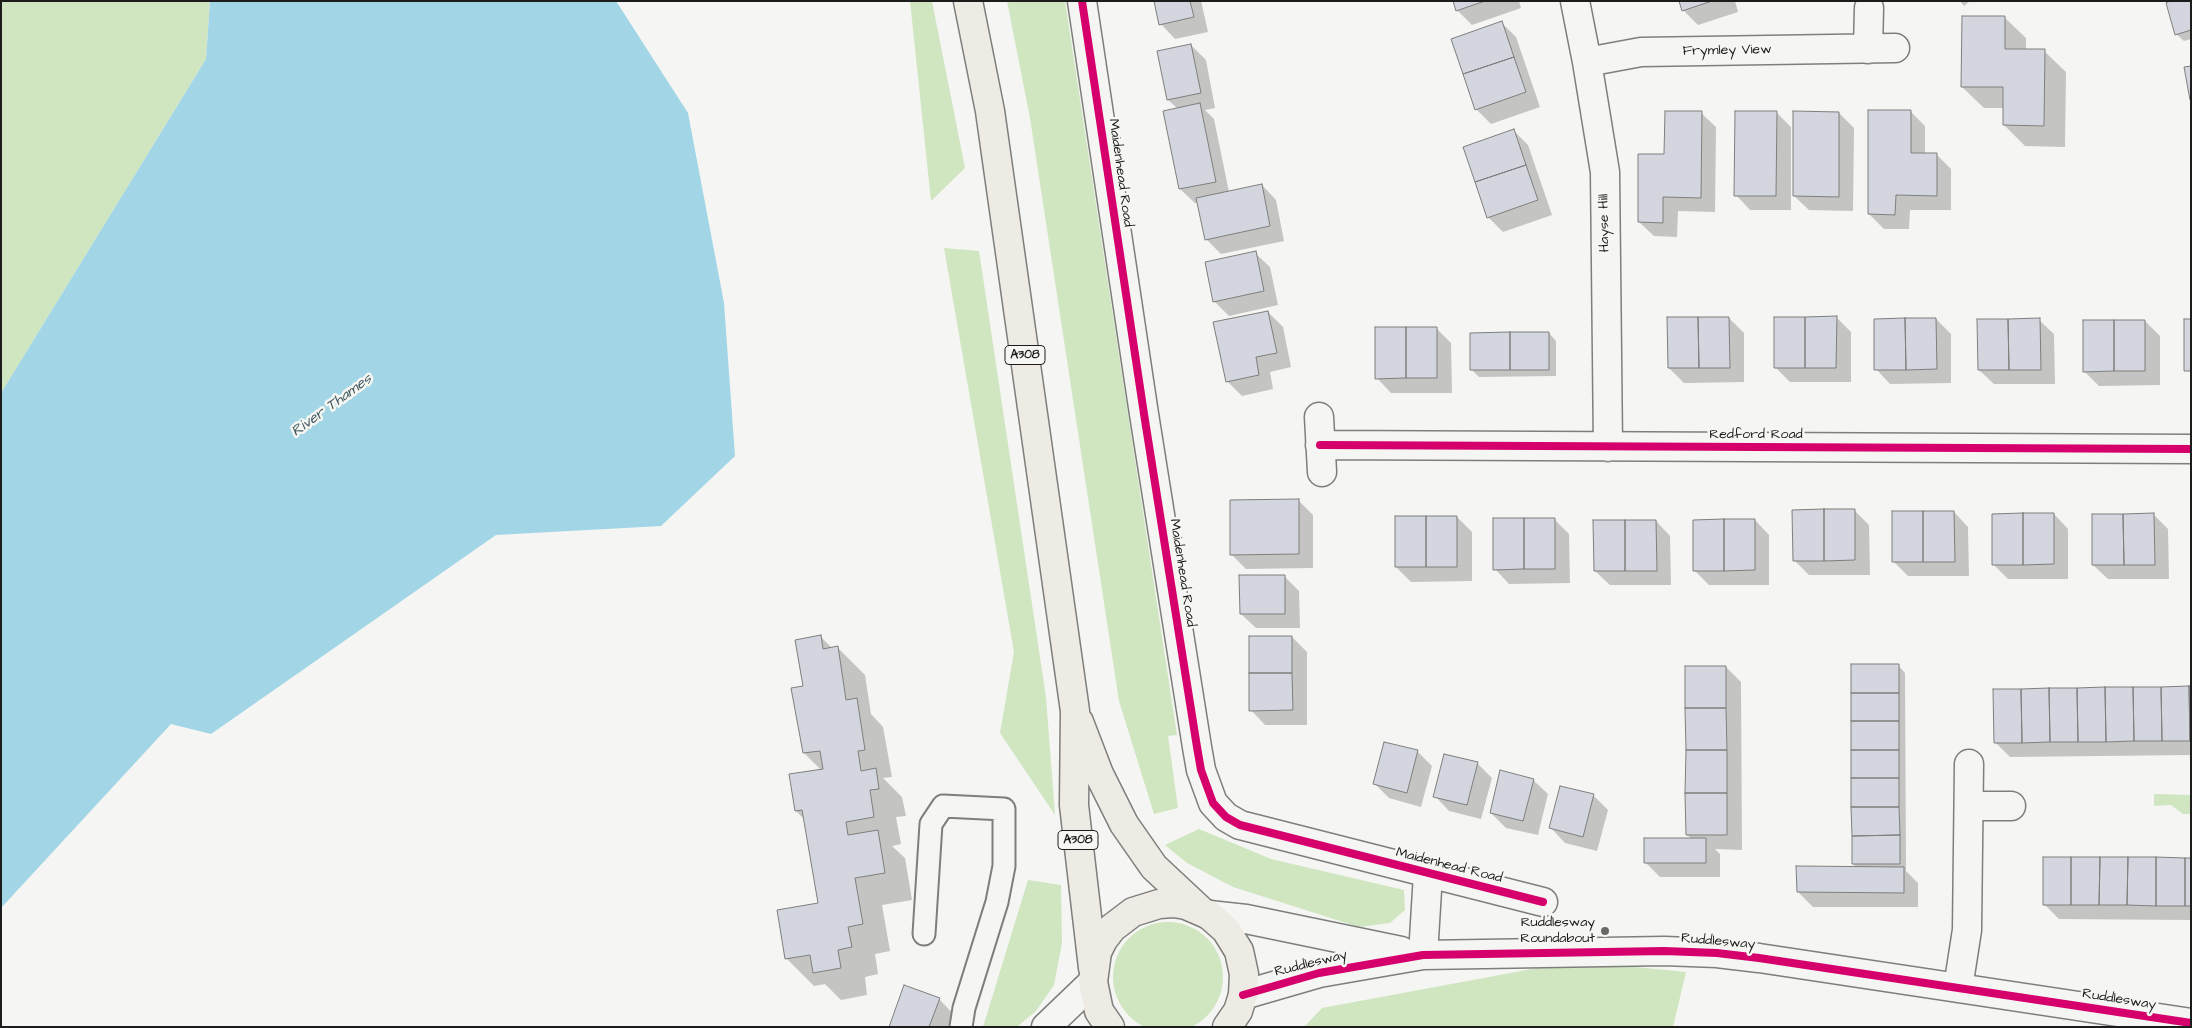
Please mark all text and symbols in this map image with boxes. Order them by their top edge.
street label: Frymley View [1682,42,1772,60]
street label: Maidenhead Road [1104,118,1136,228]
street label: Hayse Hill [1596,194,1614,252]
road number: A308 [1005,346,1045,364]
water label: River Thames [288,371,376,441]
street label: Redford Road [1709,427,1803,443]
street label: Maidenhead Road [1165,518,1199,628]
road number: A308 [1058,830,1098,850]
street label: Maidenhead Road [1394,845,1504,887]
place label: Ruddlesway Roundabout [1520,915,1595,948]
marker: Ruddlesway Roundabout [1599,925,1611,937]
street label: Ruddlesway [1680,930,1756,954]
street label: Ruddlesway [1273,947,1349,981]
street label: Ruddlesway [2081,986,2157,1014]

